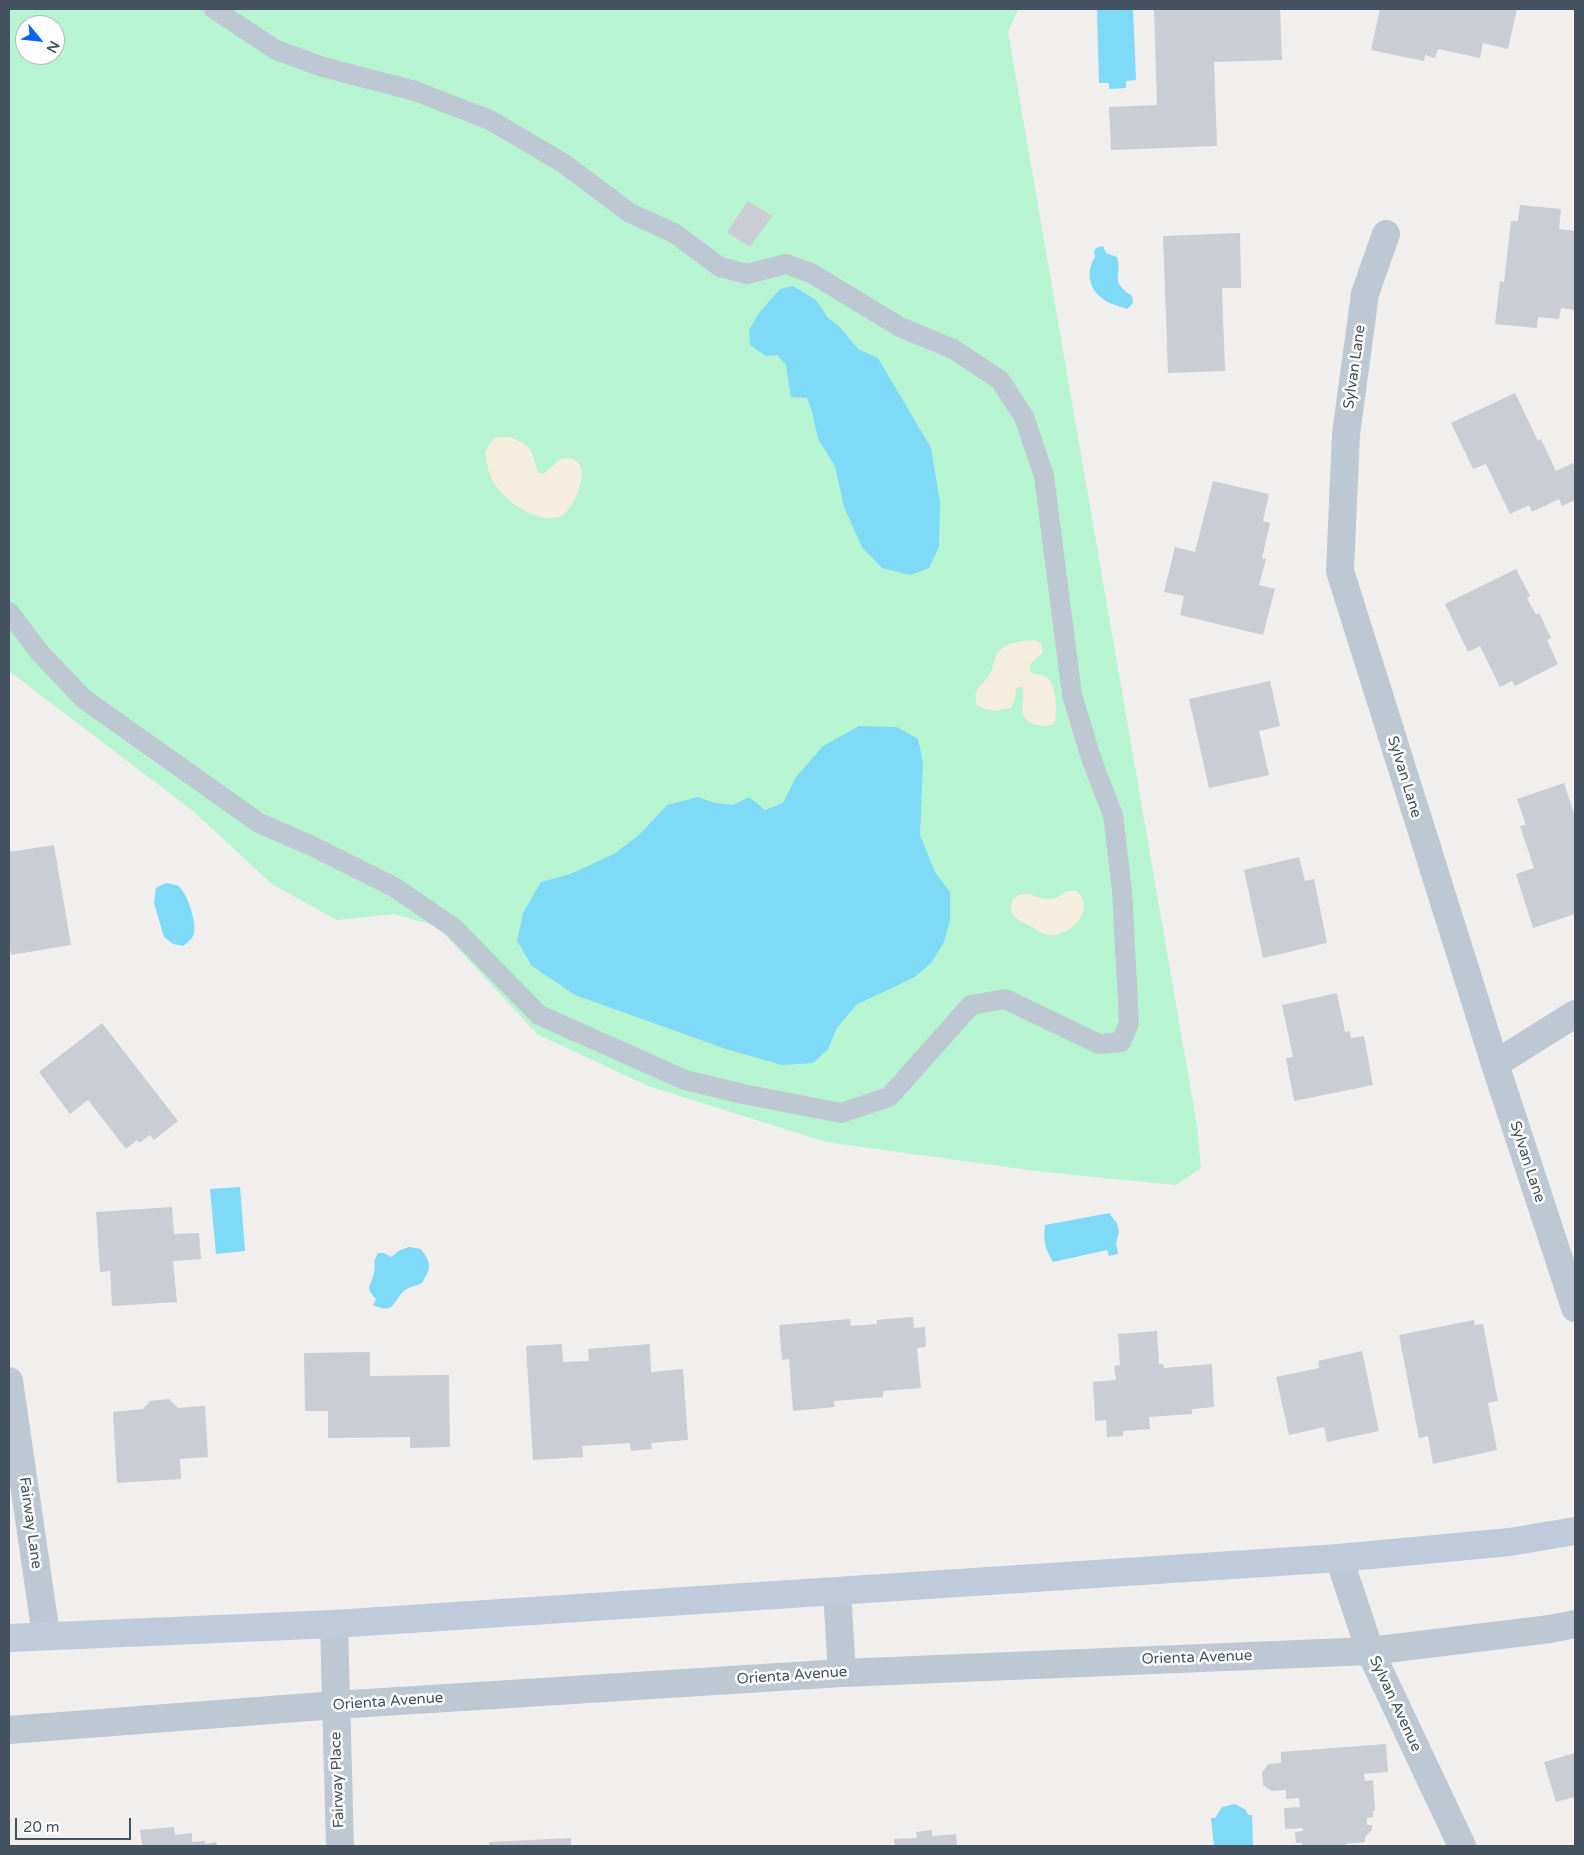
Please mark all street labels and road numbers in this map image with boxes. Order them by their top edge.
street label: Sylvan Lane [1340,324,1370,410]
street label: Sylvan Lane [1383,734,1425,820]
street label: Sylvan Lane [1505,1119,1549,1205]
street label: Fairway Lane [15,1476,45,1570]
street label: Orienta Avenue [1141,1647,1253,1669]
street label: Sylvan Avenue [1365,1653,1425,1755]
street label: Orienta Avenue [736,1663,848,1689]
street label: Orienta Avenue [332,1689,444,1715]
street label: Fairway Place [327,1731,349,1829]

